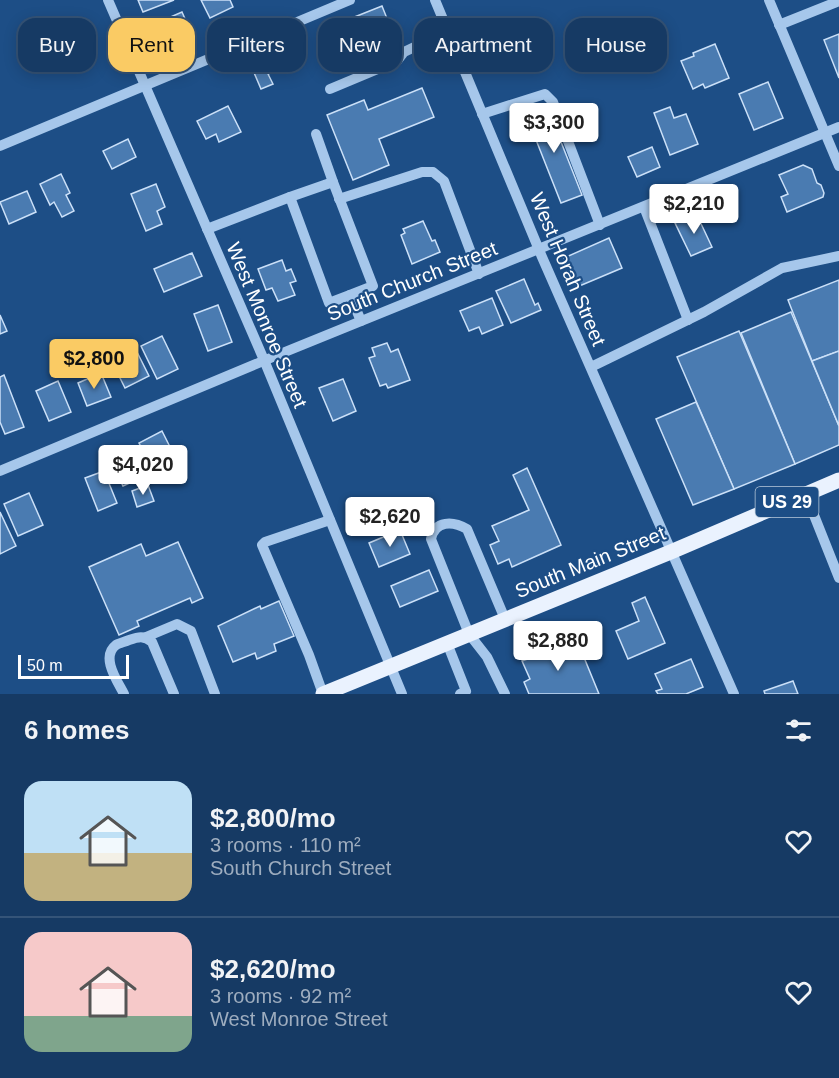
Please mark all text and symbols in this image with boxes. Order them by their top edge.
chip: Buy [18,18,96,72]
chip: Rent [108,18,195,72]
chip: Filters [207,18,306,72]
chip: New [318,18,402,72]
chip: Apartment [414,18,553,72]
chip: House [565,18,667,72]
pin: $3,300 [505,103,603,154]
text: $3,300 [523,111,585,133]
pin: $2,210 [645,184,743,235]
street label: West Horah Street [526,189,610,349]
text: $2,210 [663,192,725,214]
street label: South Church Street [324,237,501,325]
street label: West Monroe Street [222,239,312,411]
pin: $2,800 [45,339,143,390]
text: $2,800 [63,347,125,369]
pin: $4,020 [94,445,192,496]
text: $4,020 [112,453,174,475]
road number: US 29 [756,487,818,517]
pin: $2,620 [341,497,439,548]
text: $2,620 [359,505,421,527]
street label: South Main Street [512,522,669,602]
pin: $2,880 [509,621,607,672]
text: $2,880 [527,629,589,651]
scale bar [18,652,129,680]
text: 50 m [27,657,63,674]
icon: filters [782,714,815,747]
text: 6 homes [24,715,130,745]
text: $2,800/mo [210,803,336,833]
icon: home [72,805,144,877]
icon: heart [782,825,815,858]
text: 3 rooms · 110 m² [210,834,361,856]
text: South Church Street [210,857,391,879]
text: $2,620/mo [210,954,336,984]
icon: home [72,956,144,1028]
icon: heart [782,976,815,1009]
text: 3 rooms · 92 m² [210,985,351,1007]
text: West Monroe Street [210,1008,387,1030]

